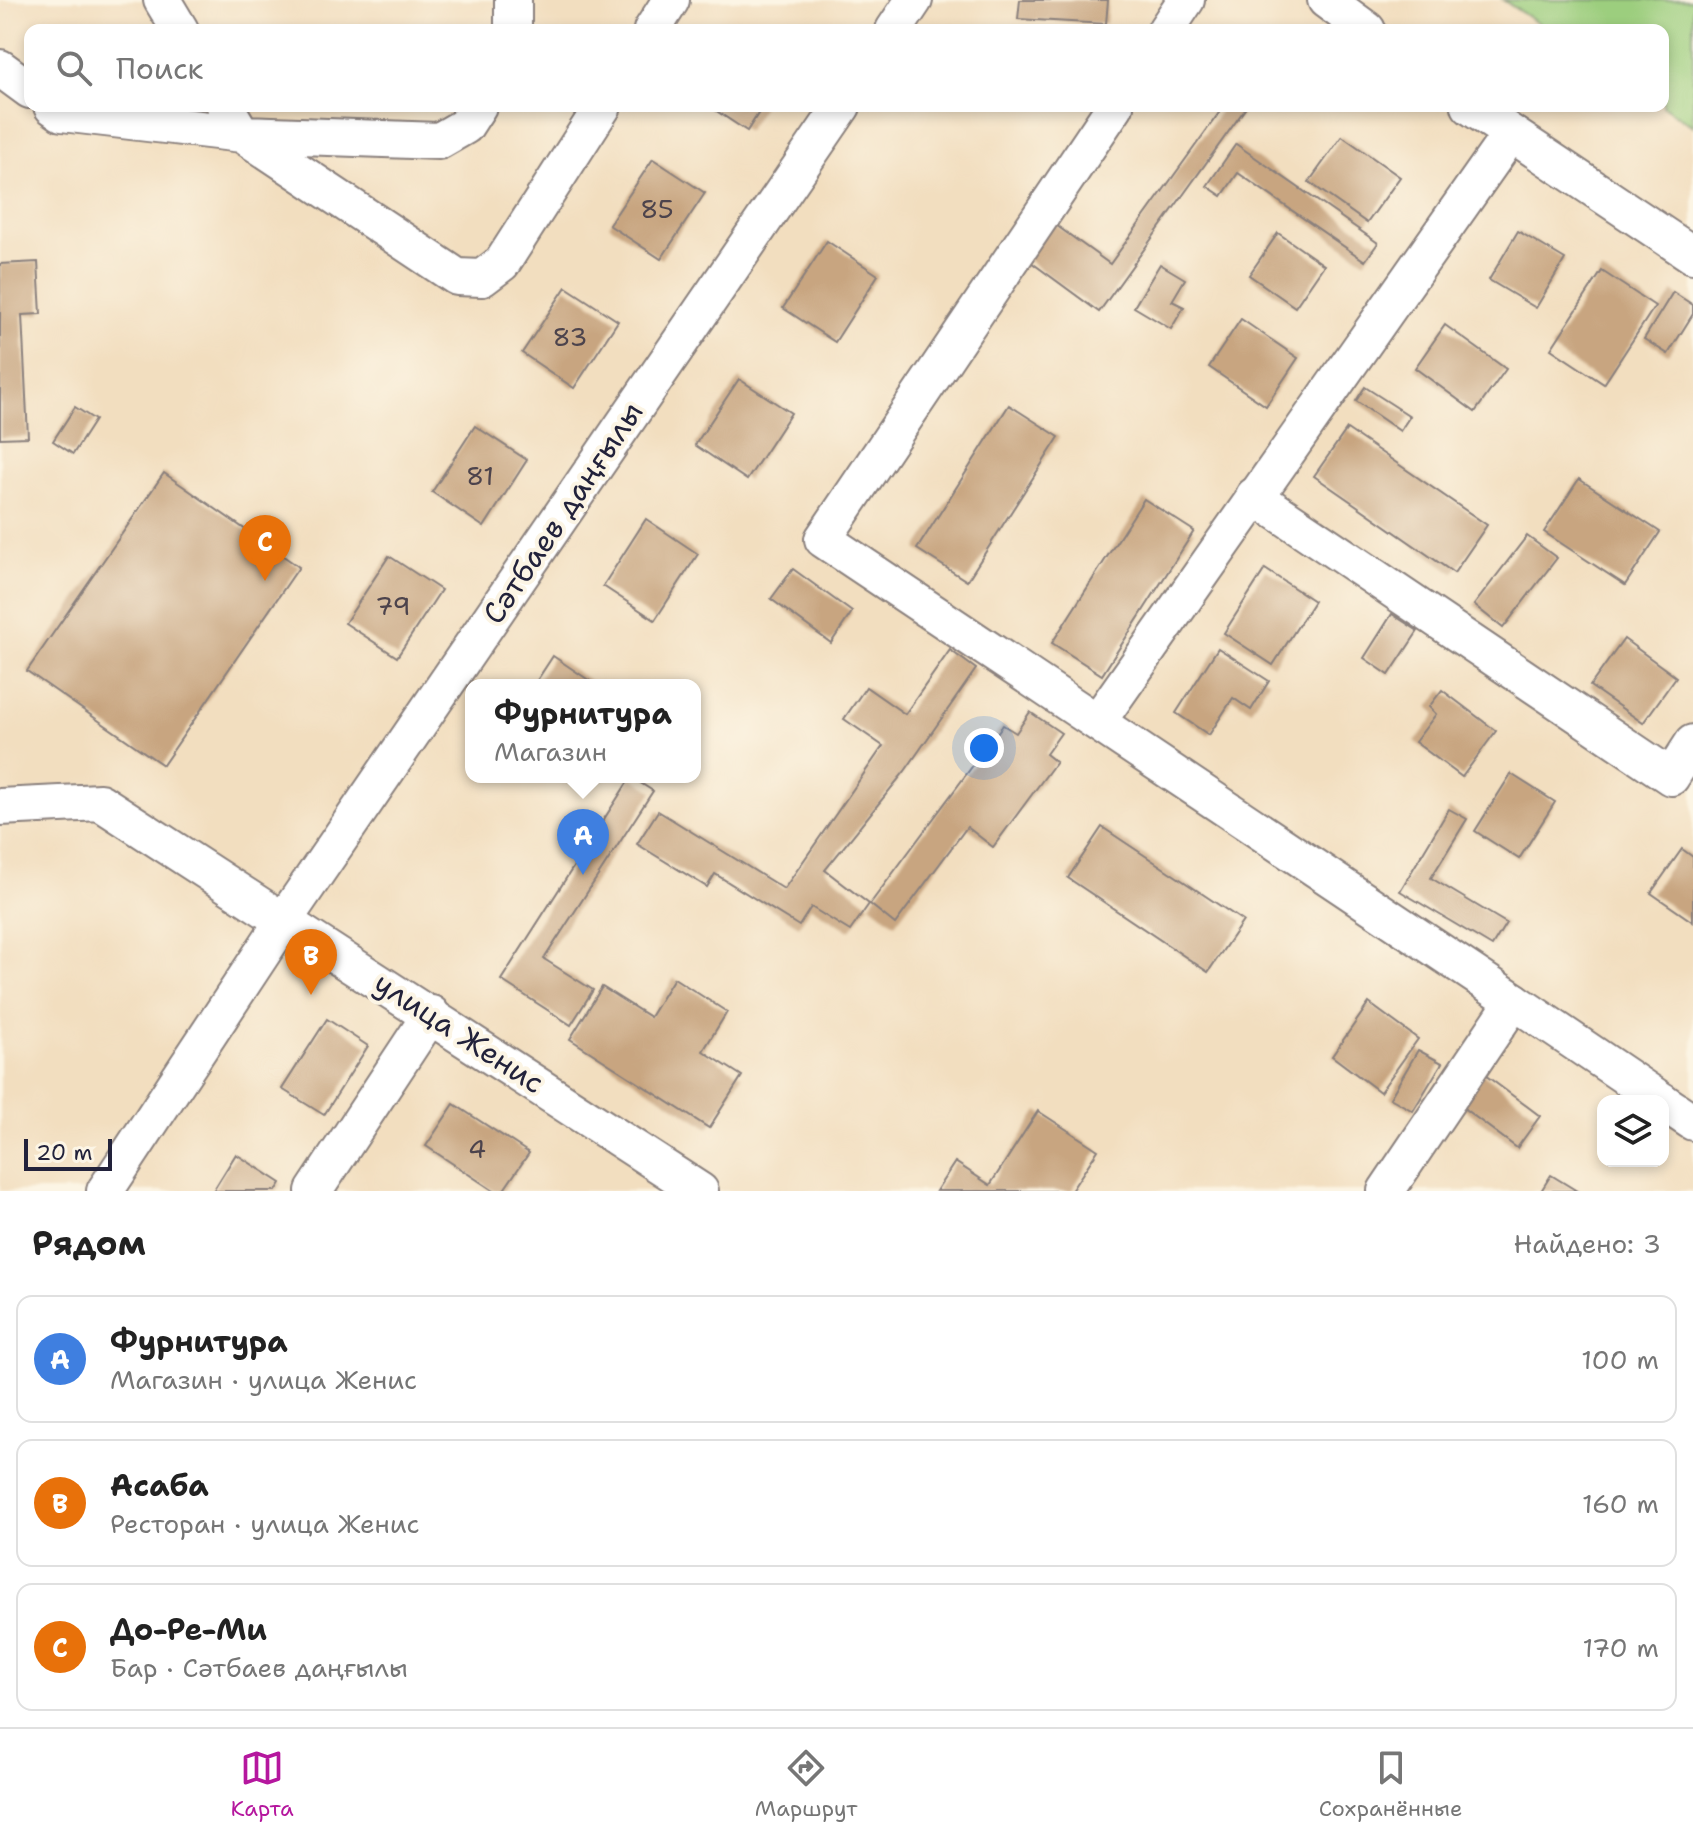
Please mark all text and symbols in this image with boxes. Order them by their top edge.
search box [24,24,1669,112]
icon: search [52,46,96,90]
text: Поиск [116,48,204,89]
house number: 85 [640,191,674,226]
house number: 83 [553,319,587,354]
street label: Сәтбаев даңғылы [473,394,652,632]
house number: 81 [466,458,494,493]
pin: C [239,515,291,581]
house number: 79 [375,588,411,623]
popup [465,679,701,783]
text: Фурнитура [494,693,672,734]
your location [964,728,1004,768]
text: Магазин [494,734,607,769]
pin: A [557,809,609,875]
pin: B [285,929,337,995]
street label: улица Женис [366,962,552,1103]
map controls [1597,1095,1669,1167]
button: layers [1597,1095,1669,1167]
house number: 4 [468,1131,486,1166]
scale bar [24,1135,112,1171]
text: 20 m [36,1138,93,1167]
text: Рядом [32,1220,146,1266]
text: Найдено: 3 [1514,1226,1661,1261]
text: Фурнитура [110,1321,288,1362]
text: A [50,1342,70,1377]
text: 100 m [1581,1342,1659,1377]
text: Магазин · улица Женис [110,1362,417,1397]
text: Асаба [110,1465,209,1506]
text: B [52,1486,68,1521]
text: 160 m [1582,1486,1659,1521]
text: Ресторан · улица Женис [110,1506,420,1541]
text: До-Ре-Ми [110,1609,267,1650]
text: C [52,1630,68,1665]
text: 170 m [1582,1630,1659,1665]
text: Бар · Сәтбаев даңғылы [110,1650,408,1685]
tab: Карта [231,1746,294,1823]
tab: Маршрут [755,1746,857,1823]
tab: Сохранённые [1319,1746,1462,1823]

